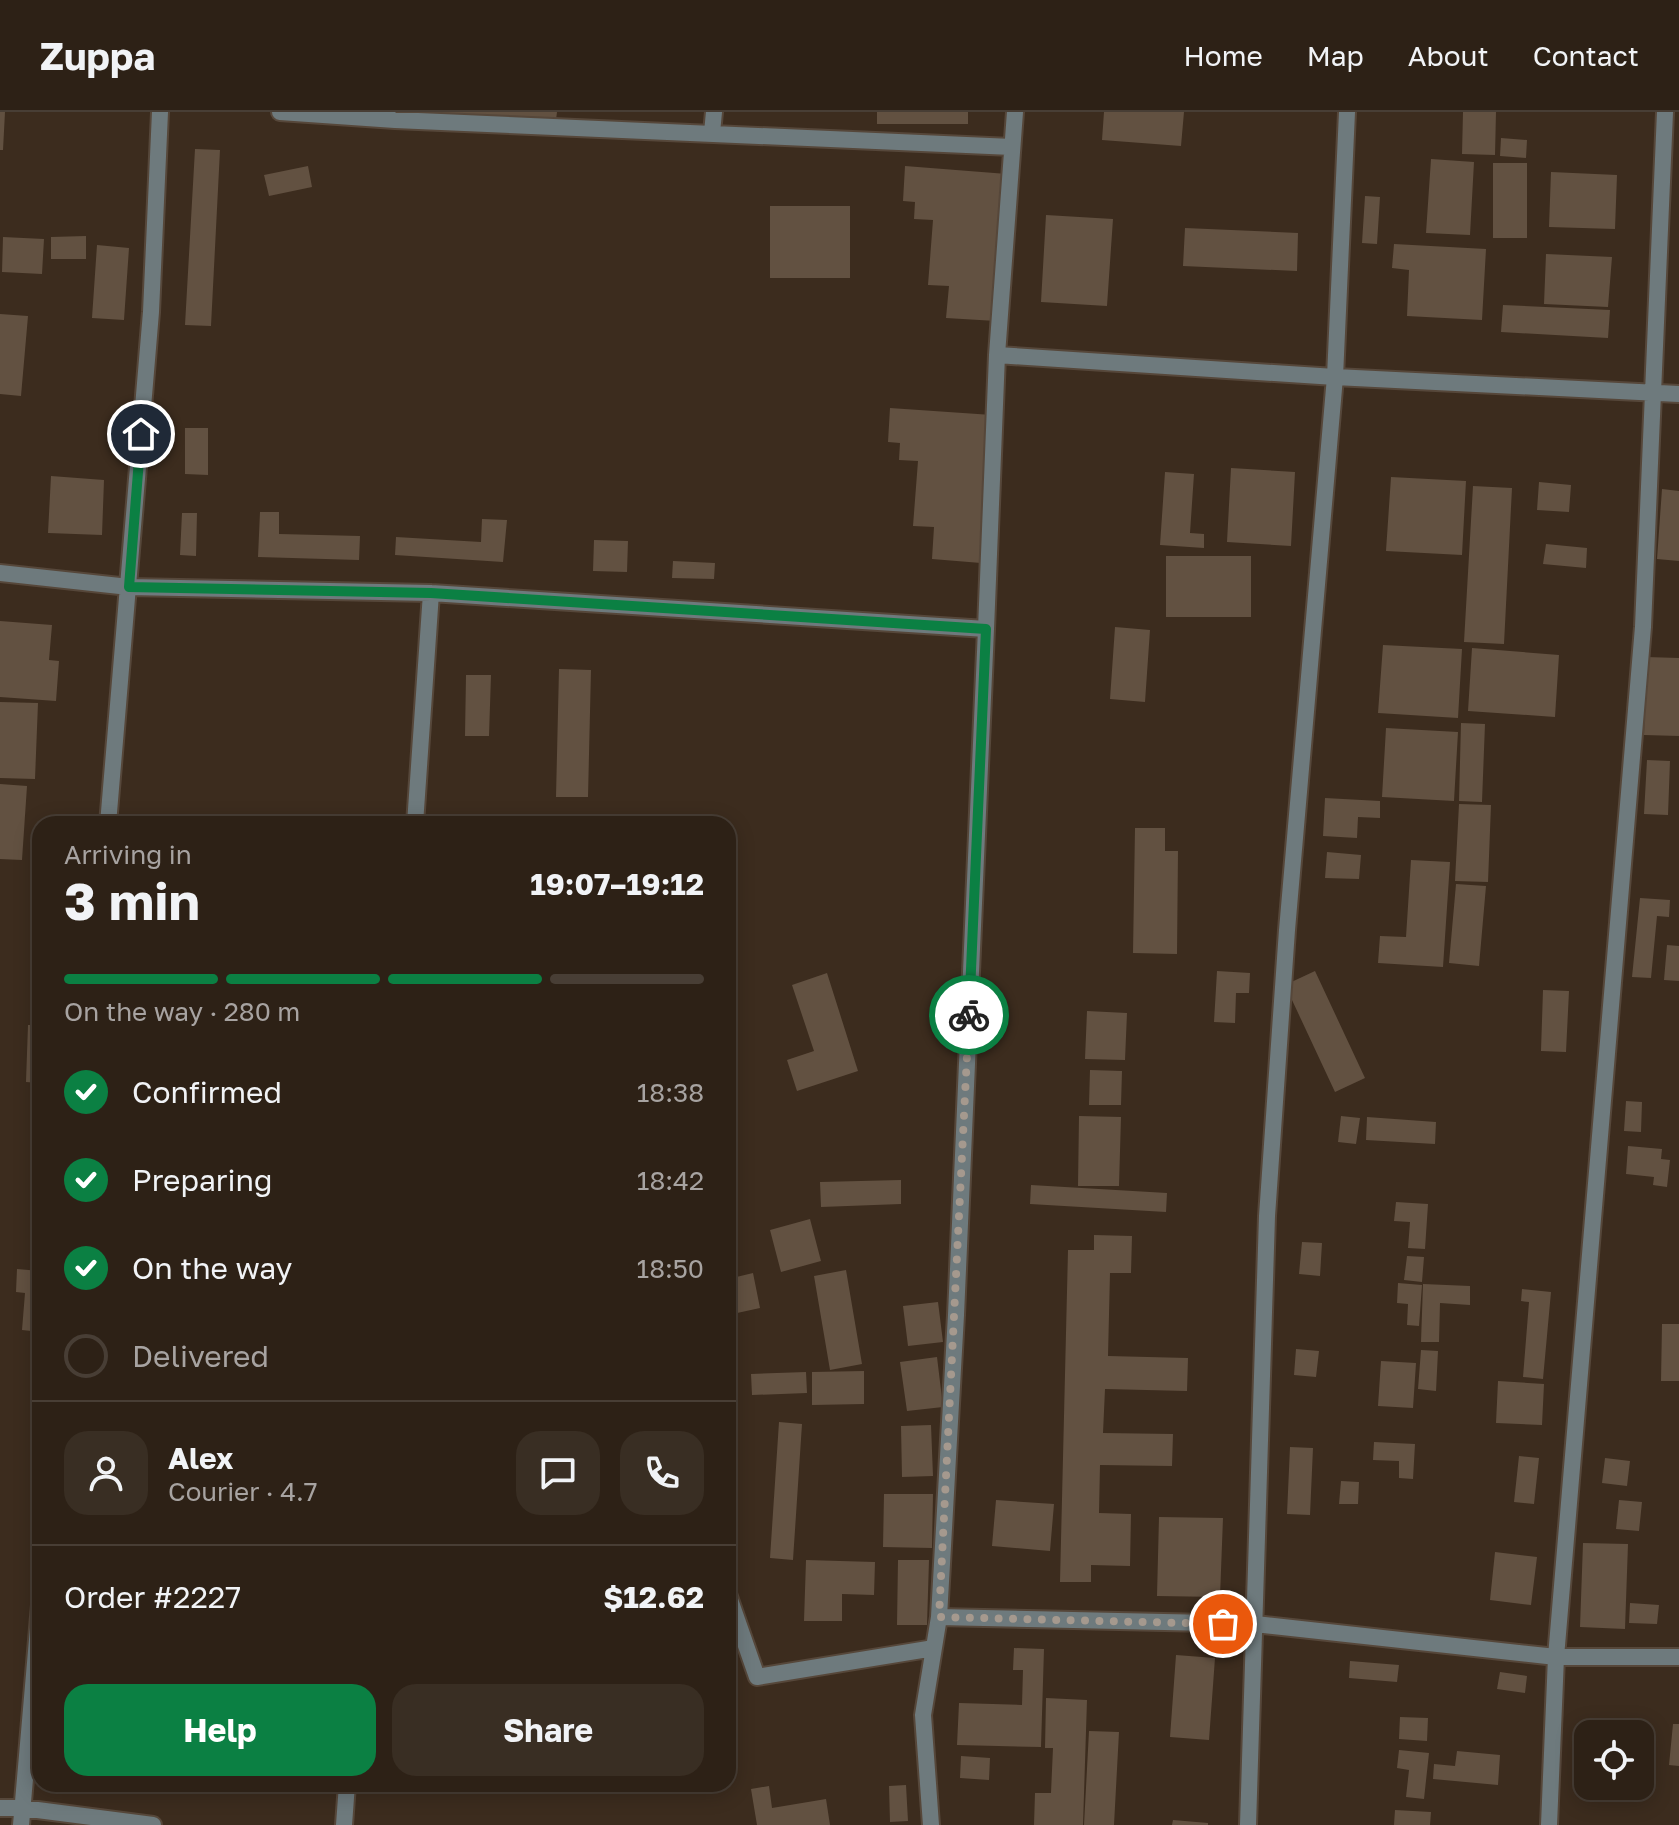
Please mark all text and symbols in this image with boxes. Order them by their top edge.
text: Zuppa [40,33,155,78]
text: Home [1184,39,1263,72]
text: Map [1307,39,1364,72]
text: About [1408,39,1489,72]
text: Contact [1533,39,1639,72]
pin [107,400,175,468]
icon: home [119,412,163,456]
text: Arriving in [64,839,192,870]
text: 19:07–19:12 [530,866,704,902]
text: 3 min [64,869,200,931]
courier [929,975,1009,1055]
icon: bike [947,993,991,1037]
text: On the way · 280 m [64,996,300,1027]
icon: check [64,1070,108,1114]
text: Confirmed [132,1074,282,1110]
text: 18:38 [637,1077,704,1108]
icon: check [64,1158,108,1202]
text: Preparing [132,1162,273,1198]
text: 18:42 [637,1165,704,1196]
icon: check [64,1246,108,1290]
text: On the way [132,1250,292,1286]
text: 18:50 [637,1253,704,1284]
text: Delivered [132,1338,269,1374]
button: person [64,1431,148,1515]
button: chat [516,1431,600,1515]
button: phone [620,1431,704,1515]
text: Alex [168,1440,233,1476]
text: Courier · 4.7 [168,1476,318,1507]
text: Order #2227 [64,1579,241,1615]
text: $12.62 [603,1579,704,1615]
pin [1189,1590,1257,1658]
icon: bag [1201,1602,1245,1646]
button: Help [64,1684,376,1776]
button: Share [392,1684,704,1776]
map controls [1574,1720,1654,1800]
button: locate [1574,1720,1654,1800]

